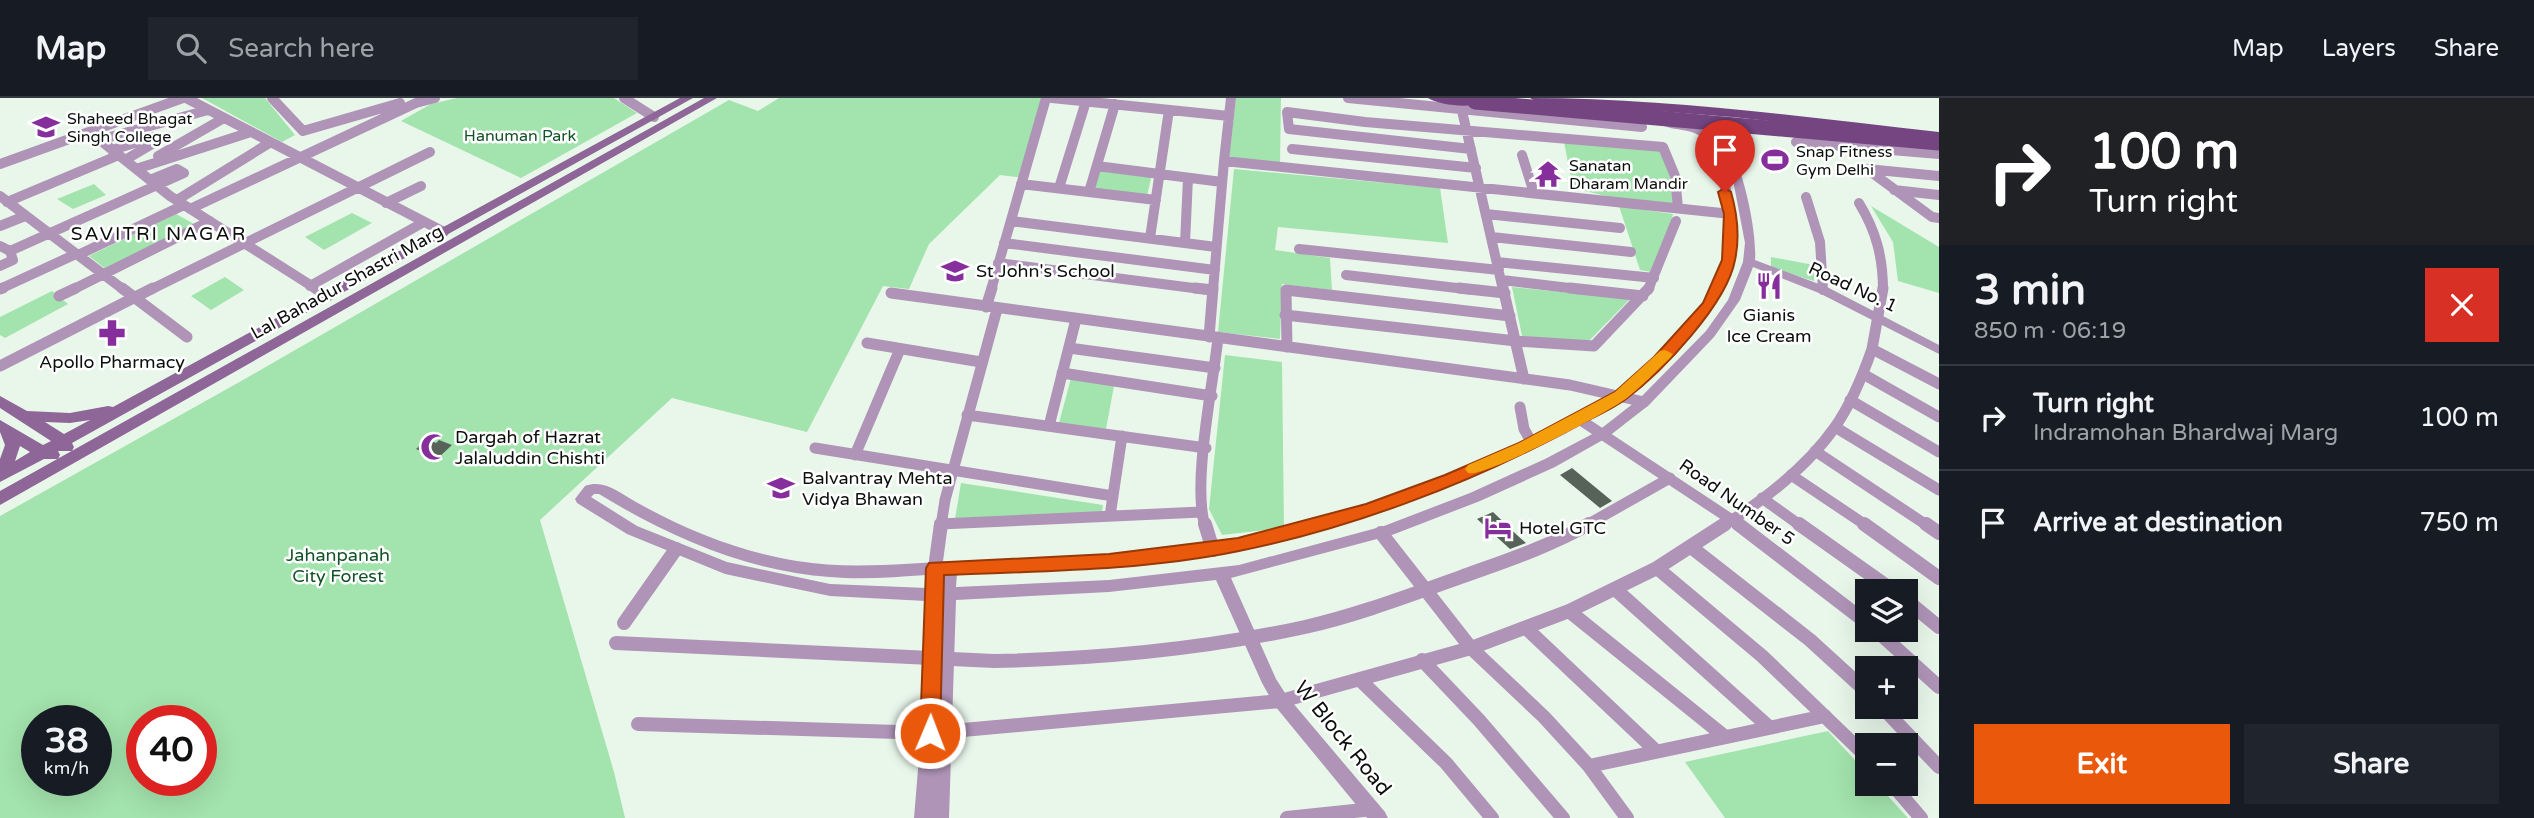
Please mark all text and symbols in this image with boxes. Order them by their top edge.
search box [148,17,638,80]
text: Map [35,29,106,68]
icon: search [172,29,210,67]
text: Search here [228,33,374,64]
text: Map [2232,34,2284,63]
text: Layers [2322,34,2396,63]
text: Share [2434,34,2499,63]
place label: Shaheed Bhagat Singh College [67,109,192,147]
school or university icon: Shaheed Bhagat Singh College [31,112,61,142]
pin [1695,120,1755,192]
text: 100 m [2089,123,2239,182]
park label: Hanuman Park [464,126,576,146]
icon: right [1974,126,2065,217]
icon: arrive [1706,131,1744,169]
place label: Snap Fitness Gym Delhi [1796,142,1893,180]
sports icon: Snap Fitness Gym Delhi [1760,145,1790,175]
place label: Sanatan Dharam Mandir [1569,156,1689,194]
temple icon: Sanatan Dharam Mandir [1533,159,1563,189]
text: Turn right [2089,183,2238,221]
street label: Lal Bahadur Shastri Marg [247,220,447,344]
district label: SAVITRI NAGAR [71,223,247,245]
school or university icon: St John's School [940,256,970,286]
street label: Road No. 1 [1805,257,1901,317]
place label: St John's School [976,260,1115,282]
text: 3 min [1974,265,2086,316]
button: close [2425,268,2499,342]
restaurant icon: Gianis Ice Cream [1754,271,1784,301]
place label: Gianis Ice Cream [1726,304,1812,347]
text: 850 m · 06:19 [1974,317,2126,345]
pharmacy icon: Apollo Pharmacy [97,318,127,348]
place label: Apollo Pharmacy [39,351,185,373]
text: Turn right [2033,388,2154,419]
icon: right [1974,399,2012,437]
text: 100 m [2419,402,2499,433]
text: Indramohan Bhardwaj Marg [2033,419,2338,447]
place label: Dargah of Hazrat Jalaluddin Chishti [455,426,605,469]
mosque icon: Dargah of Hazrat Jalaluddin Chishti [419,432,449,462]
street label: Road Number 5 [1675,454,1799,550]
place label: Balvantray Mehta Vidya Bhawan [802,467,953,510]
school or university icon: Balvantray Mehta Vidya Bhawan [766,473,796,503]
icon: arrive [1974,504,2012,542]
text: Arrive at destination [2033,507,2283,538]
text: 750 m [2419,507,2499,538]
hotel icon: Hotel GTC [1483,513,1513,543]
place label: Hotel GTC [1519,517,1606,539]
park label: Jahanpanah City Forest [286,544,390,587]
map controls [1855,579,1918,796]
button: layers [1855,579,1918,642]
button: + [1855,656,1918,719]
street label: W Block Road [1289,676,1396,801]
position arrow [893,696,967,770]
speed limit sign: 40 [126,705,217,796]
text: 38 [45,720,88,762]
button: Exit [1974,724,2230,804]
button: Share [2244,724,2499,804]
button: − [1855,733,1918,796]
text: km/h [44,757,89,779]

